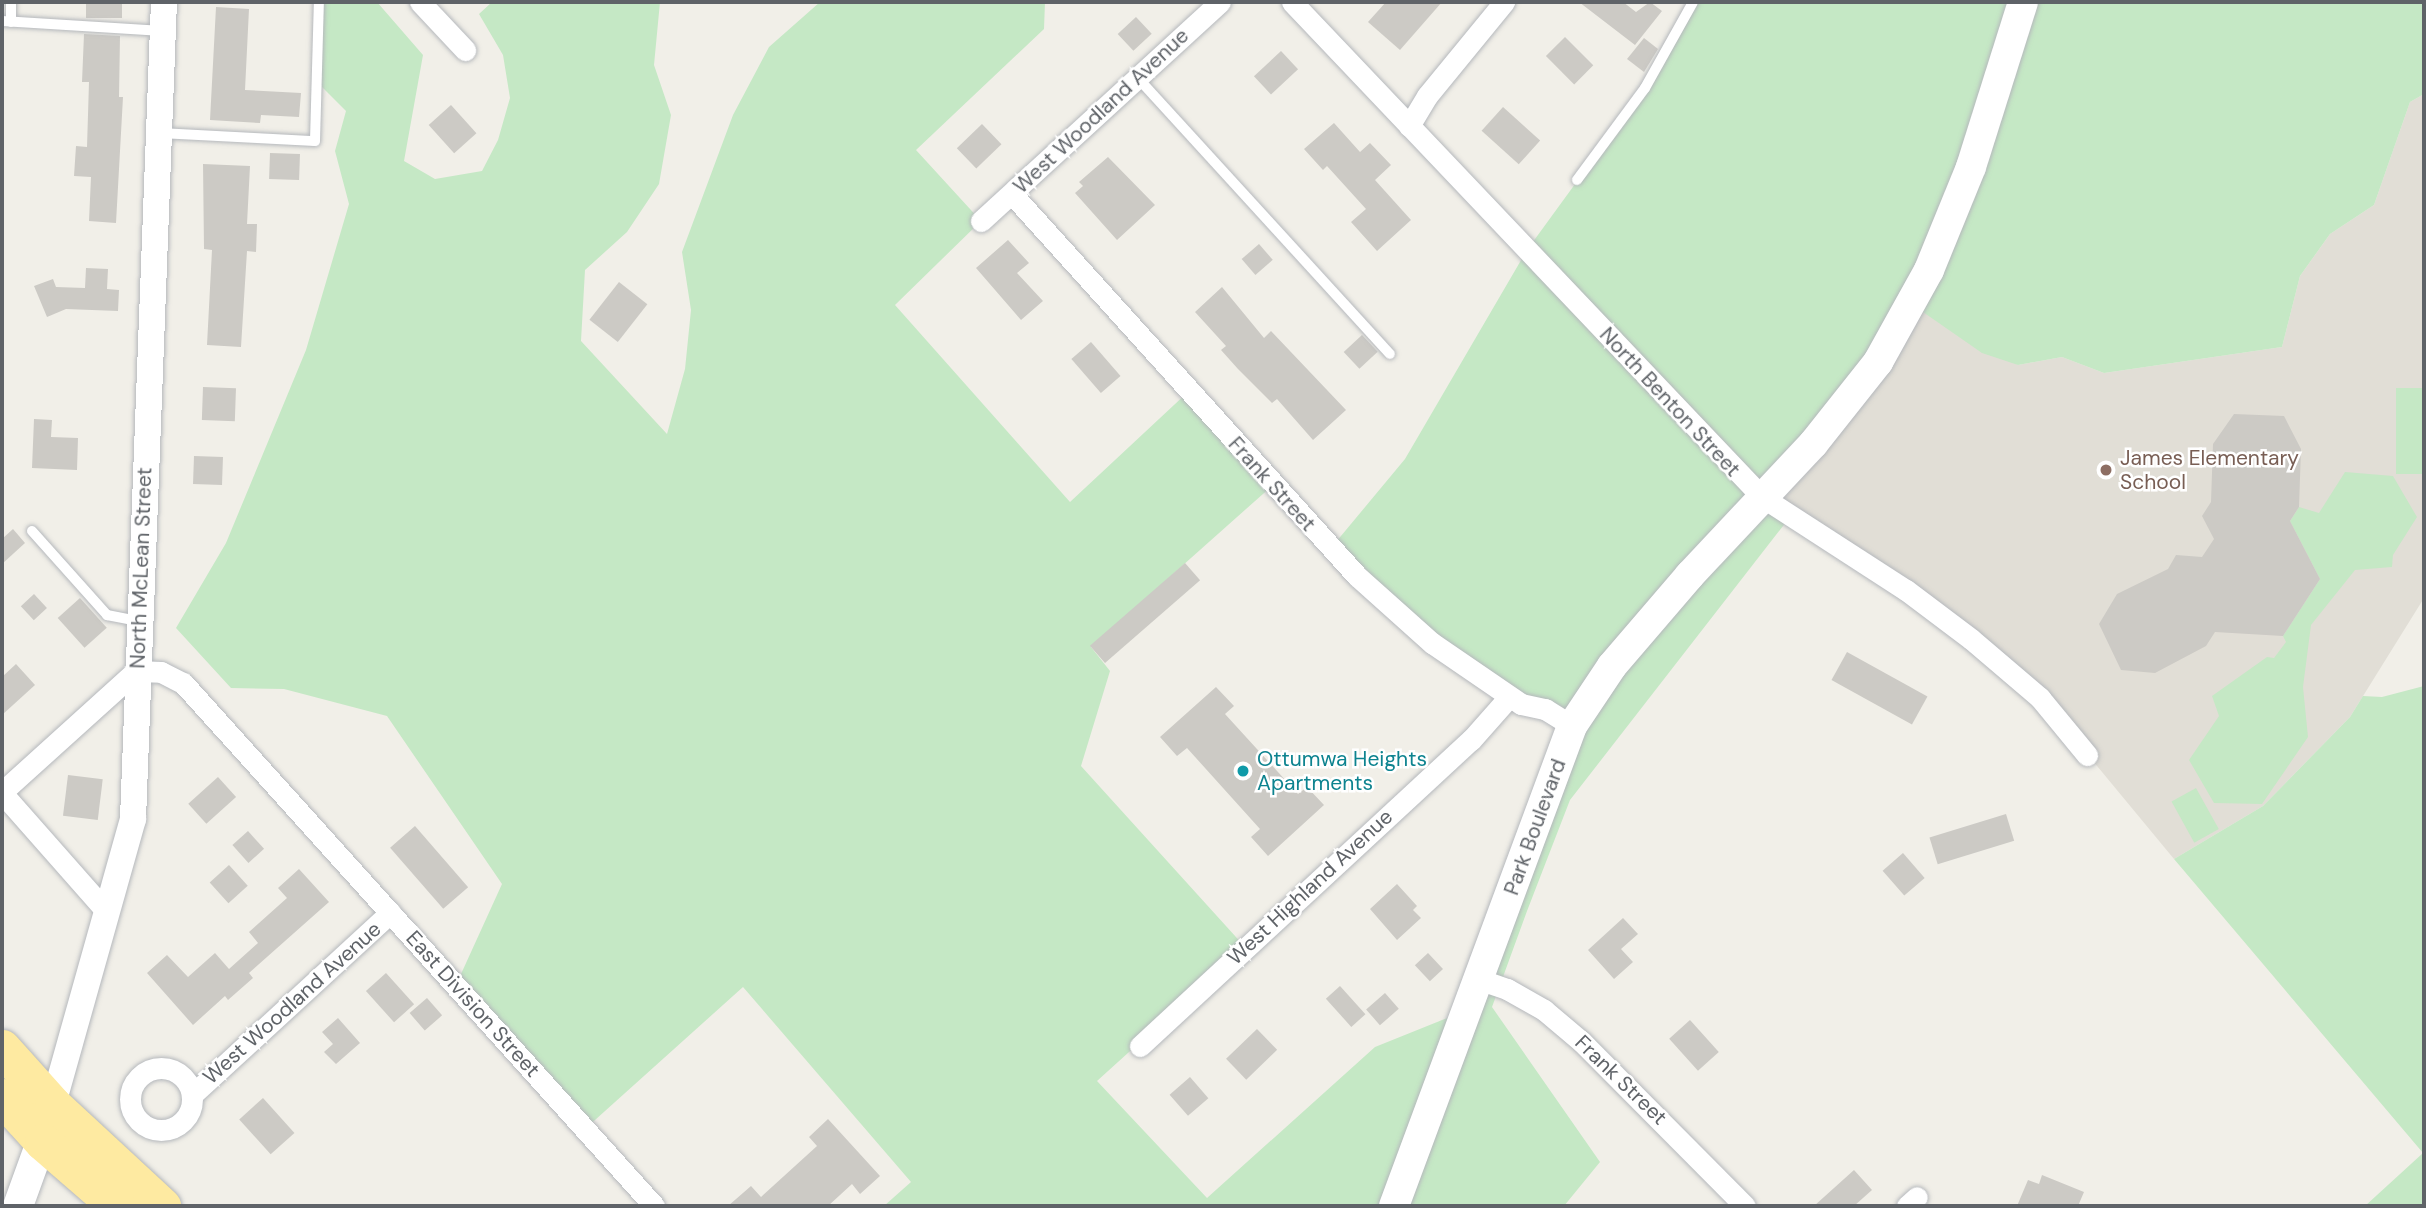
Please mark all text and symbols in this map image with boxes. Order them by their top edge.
street label: West Woodland Avenue [1008,23,1194,199]
street label: North Benton Street [1594,322,1746,482]
street label: Frank Street [1223,432,1321,536]
place label: James Elementary School [2120,445,2299,495]
marker: James Elementary School [2098,462,2114,478]
street label: North McLean Street [125,467,157,669]
place label: Ottumwa Heights Apartments [1257,746,1427,796]
street label: Park Boulevard [1499,756,1571,898]
marker: Ottumwa Heights Apartments [1235,763,1251,779]
street label: West Highland Avenue [1222,804,1398,970]
street label: West Woodland Avenue [198,916,386,1090]
street label: East Division Street [401,926,545,1082]
street label: Frank Street [1570,1030,1672,1130]

